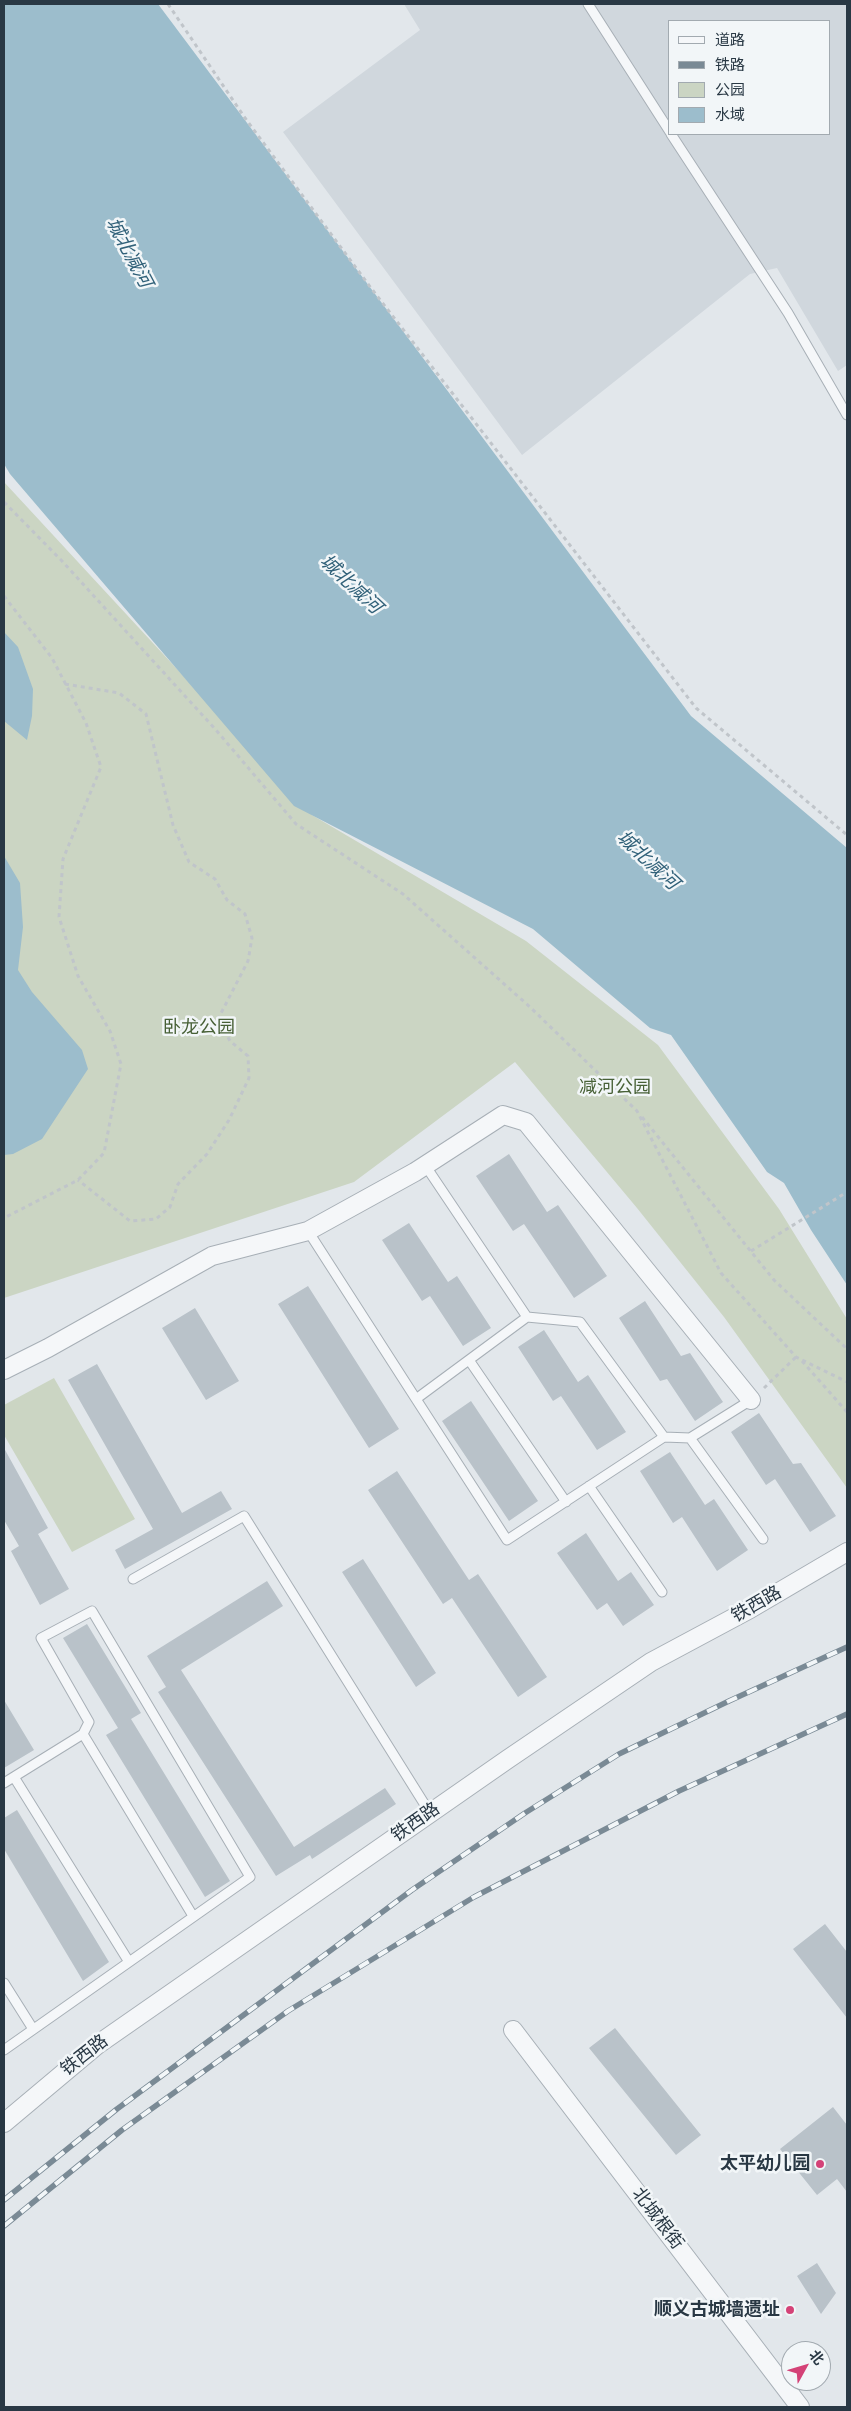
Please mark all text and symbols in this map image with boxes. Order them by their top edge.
legend [668,20,831,135]
text: 道路 [715,29,745,50]
text: 铁路 [715,54,745,75]
text: 公园 [715,79,745,100]
text: 水域 [715,104,745,125]
water label: 城北减河 [100,214,156,292]
water label: 城北减河 [314,551,386,619]
water label: 城北减河 [611,827,683,895]
park label: 卧龙公园 [163,1017,235,1039]
park label: 减河公园 [579,1077,651,1099]
street label: 铁西路 [728,1582,786,1628]
street label: 铁西路 [388,1799,444,1847]
street label: 铁西路 [57,2031,113,2081]
place label: 太平幼儿园 [720,2153,810,2175]
marker: 太平幼儿园 [814,2158,826,2170]
street label: 北城根街 [627,2184,687,2254]
place label: 顺义古城墙遗址 [654,2299,780,2321]
marker: 顺义古城墙遗址 [784,2304,796,2316]
north arrow [781,2341,831,2391]
text: 北 [805,2345,829,2369]

